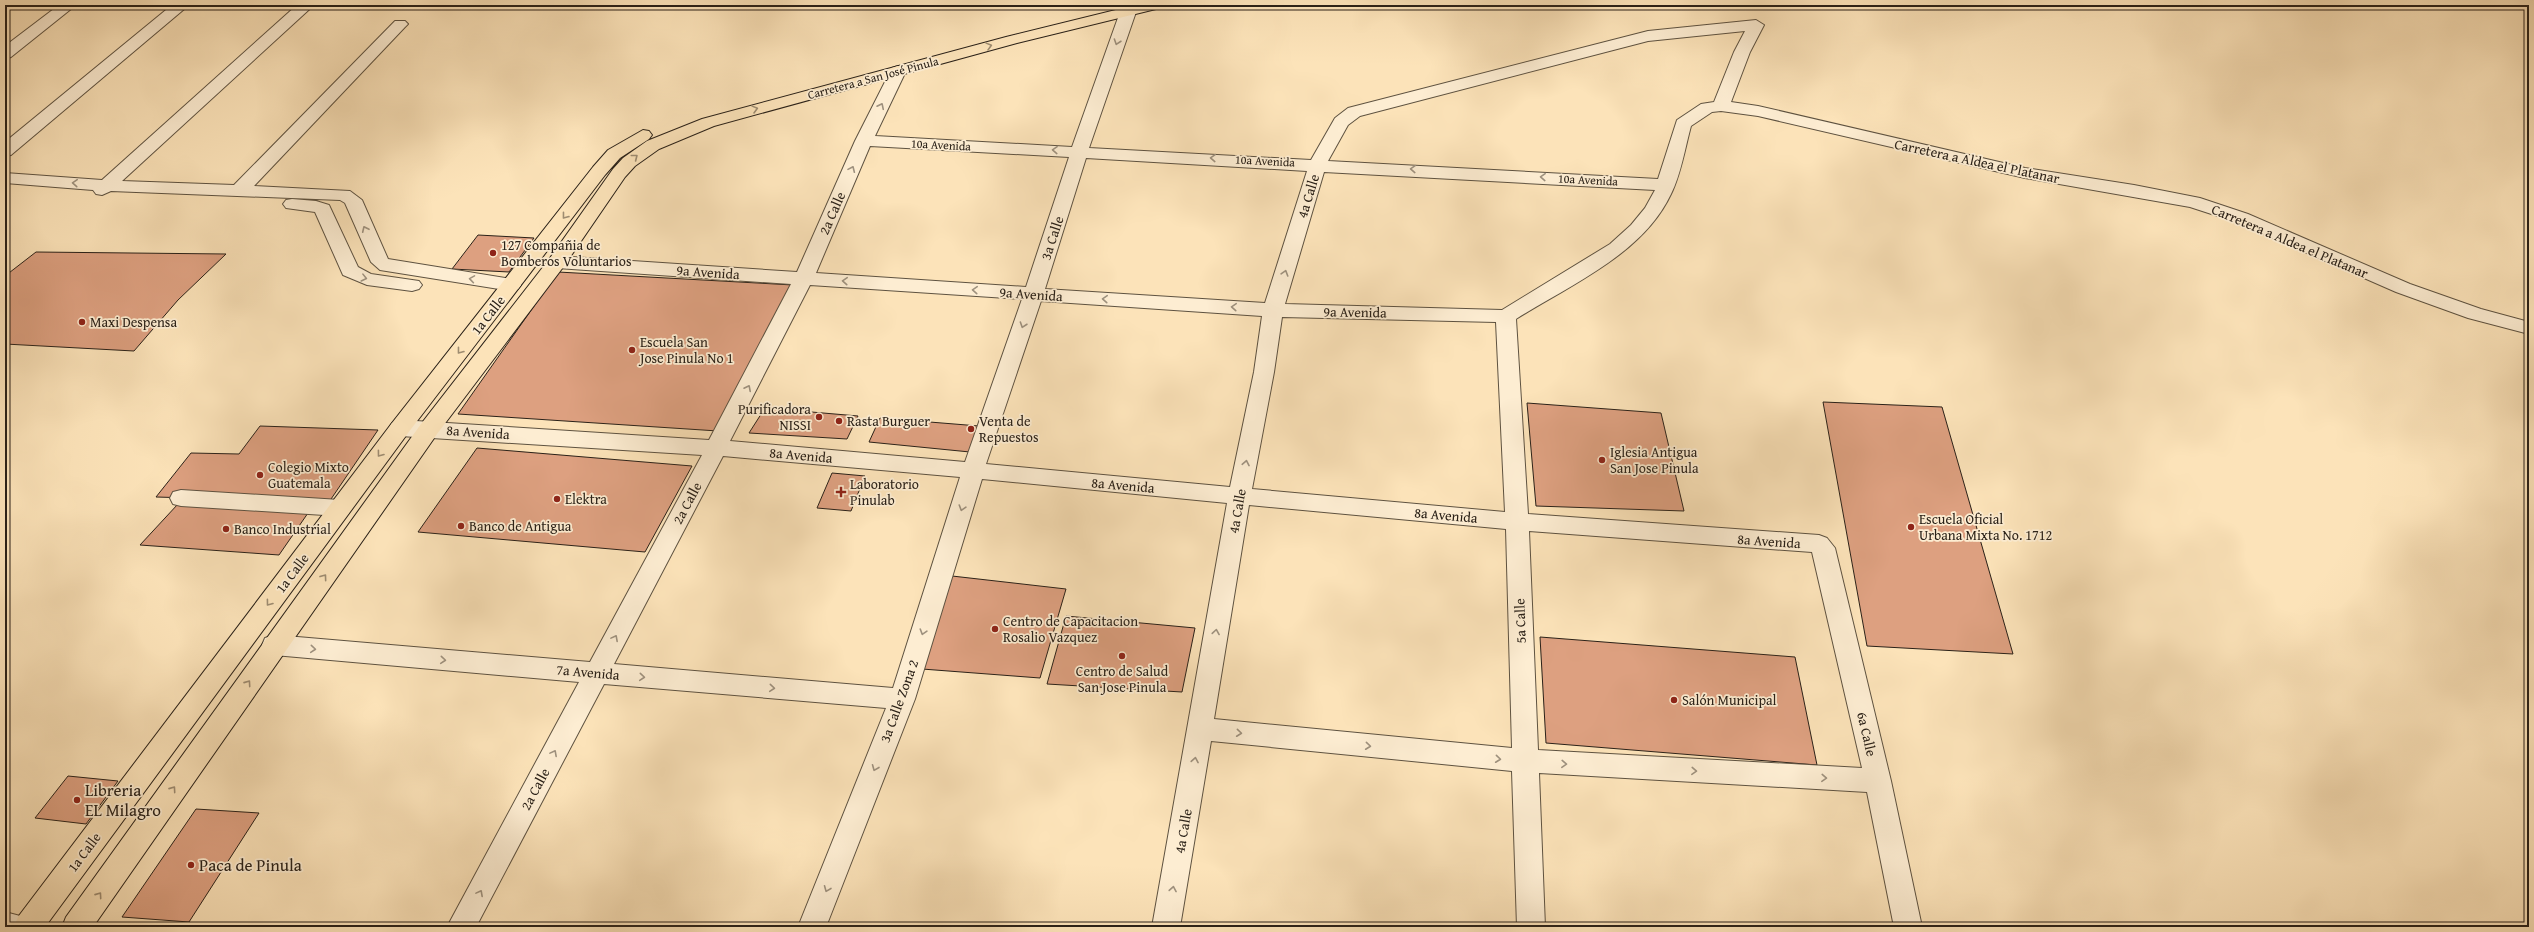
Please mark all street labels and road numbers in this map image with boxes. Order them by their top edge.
street label: Carretera a San José Pinula [806,52,940,103]
street label: 10a Avenida [911,134,972,155]
street label: Carretera a Aldea el Platanar [1893,134,2062,188]
street label: 10a Avenida [1235,150,1296,171]
street label: 10a Avenida [1558,169,1619,190]
street label: 4a Calle [1292,171,1324,220]
street label: 2a Calle [814,188,850,238]
street label: Carretera a Aldea el Platanar [2209,199,2372,283]
street label: 3a Calle [1036,213,1069,263]
street label: 9a Avenida [676,260,741,284]
street label: 9a Avenida [999,282,1064,306]
street label: 1a Calle [466,291,510,339]
street label: 9a Avenida [1323,301,1387,323]
street label: 8a Avenida [446,420,511,444]
street label: 8a Avenida [769,442,834,468]
street label: 8a Avenida [1091,472,1156,498]
street label: 2a Calle [668,478,707,528]
street label: 4a Calle [1223,487,1251,535]
street label: 8a Avenida [1414,502,1479,528]
street label: 8a Avenida [1737,529,1802,553]
street label: 1a Calle [270,549,314,597]
street label: 5a Calle [1509,598,1531,644]
street label: 3a Calle Zona 2 [875,657,923,745]
street label: 7a Avenida [556,659,621,685]
street label: 6a Calle [1852,710,1882,759]
street label: 2a Calle [516,764,555,814]
street label: 4a Calle [1169,807,1197,855]
street label: 1a Calle [62,828,106,876]

